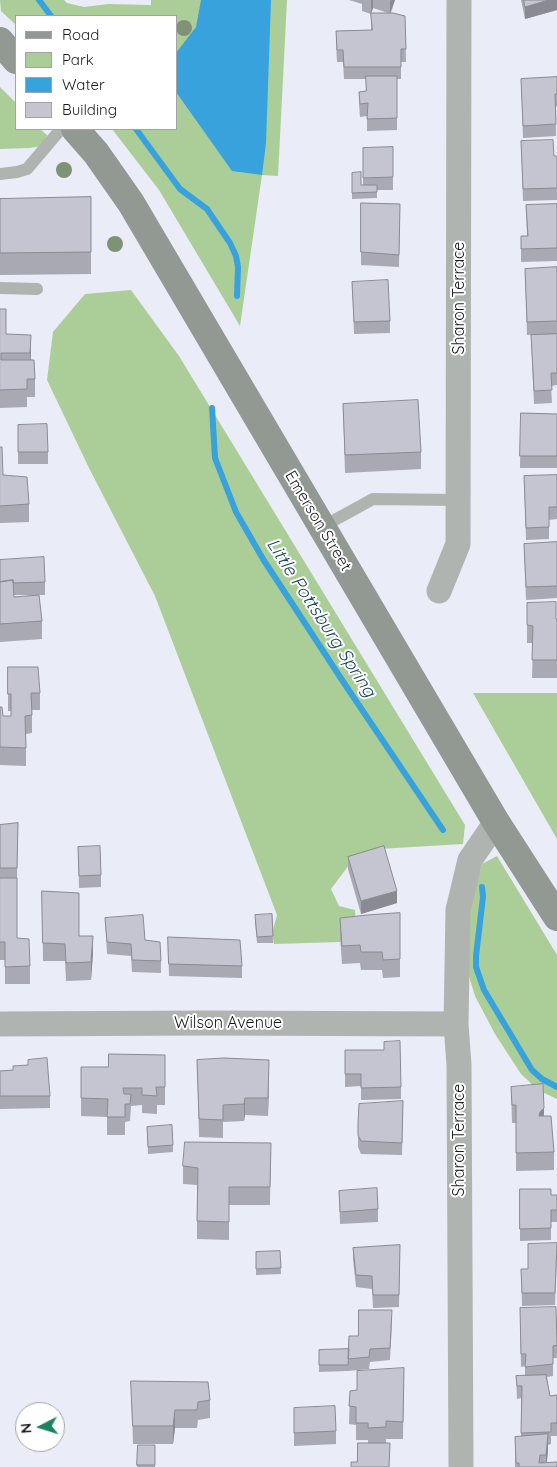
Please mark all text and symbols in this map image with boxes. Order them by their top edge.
legend [15,15,178,130]
text: Road [62,25,99,44]
text: Park [62,50,94,69]
text: Water [62,75,105,94]
text: Building [62,100,117,119]
street label: Sharon Terrace [449,242,469,354]
street label: Emerson Street [281,467,355,575]
water label: Little Pottsburg Spring [262,535,380,701]
street label: Wilson Avenue [174,1013,282,1033]
street label: Sharon Terrace [449,1084,469,1196]
north arrow [15,1402,65,1452]
text: N [17,1422,35,1434]

